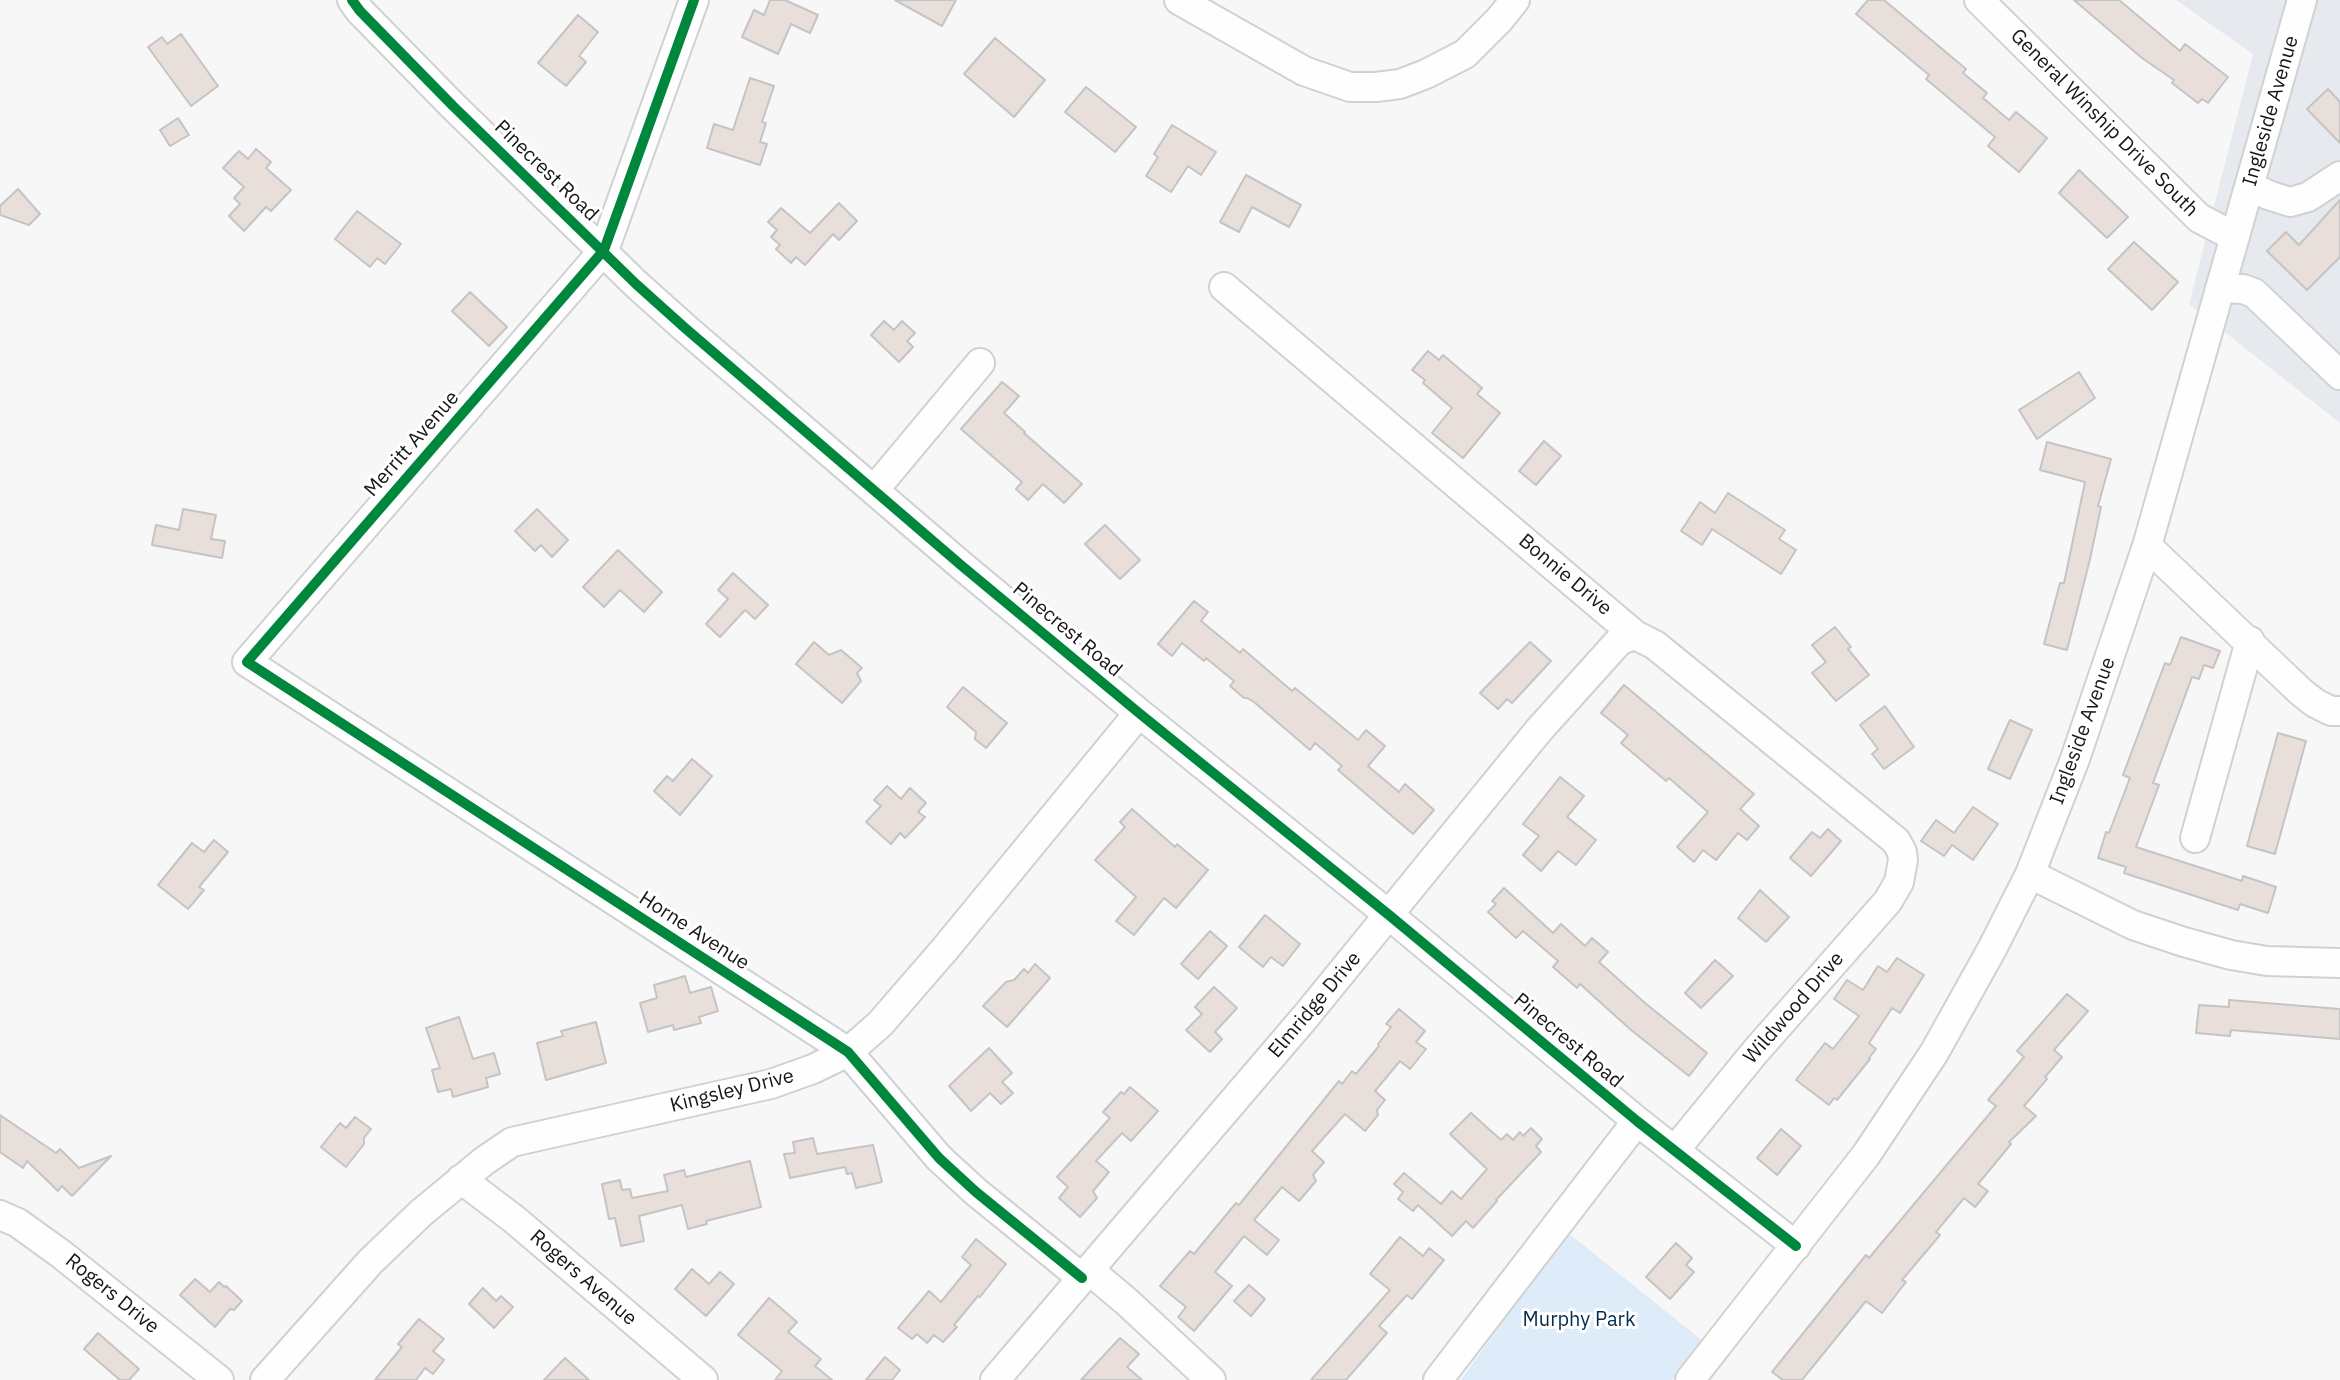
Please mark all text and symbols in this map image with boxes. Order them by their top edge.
street label: General Winship Drive South [2005,24,2203,222]
street label: Ingleside Avenue [2238,33,2304,189]
street label: Pinecrest Road [489,115,603,227]
street label: Merritt Avenue [360,386,464,502]
street label: Bonnie Drive [1514,529,1616,621]
street label: Pinecrest Road [1008,577,1126,683]
street label: Ingleside Avenue [2045,654,2121,808]
street label: Horne Avenue [634,886,754,976]
street label: Elmridge Drive [1264,947,1366,1063]
street label: Wildwood Drive [1739,947,1849,1069]
street label: Pinecrest Road [1509,988,1627,1094]
street label: Kingsley Drive [668,1064,796,1118]
street label: Rogers Avenue [525,1225,641,1331]
street label: Rogers Drive [60,1249,164,1339]
park label: Murphy Park [1523,1308,1635,1332]

